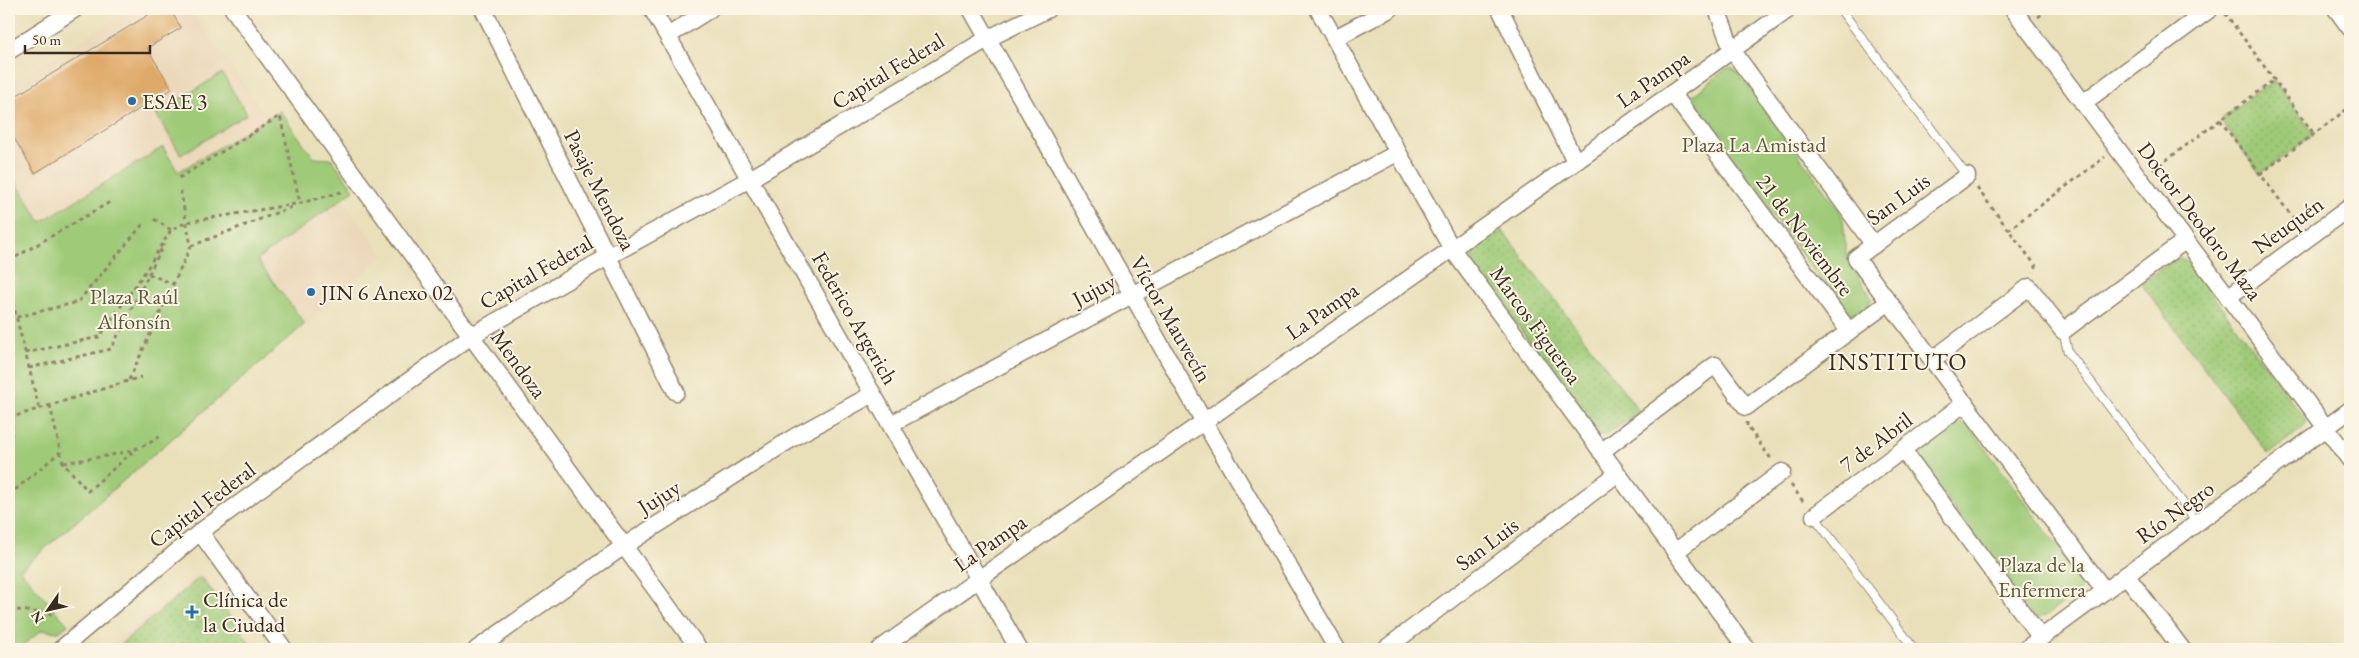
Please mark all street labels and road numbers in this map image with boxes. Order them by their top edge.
street label: Capital Federal [826,26,950,116]
street label: La Pampa [1611,43,1695,115]
street label: Pasaje Mendoza [557,125,643,255]
street label: Doctor Deodoro Maza [2131,136,2269,306]
street label: San Luis [1860,166,1936,232]
street label: 21 de Noviembre [1750,168,1861,302]
street label: Neuquén [2247,189,2330,260]
street label: Capital Federal [474,228,598,316]
street label: Federico Argerich [805,246,905,390]
street label: Víctor Mauvecín [1123,251,1219,388]
street label: Marcos Figueroa [1483,260,1589,390]
street label: Jujuy [1065,266,1121,314]
street label: La Pampa [1280,275,1364,347]
street label: Mendoza [484,324,554,404]
street label: 7 de Abril [1834,405,1918,479]
street label: Capital Federal [143,455,261,555]
street label: Jujuy [630,473,686,522]
street label: Río Negro [2130,474,2220,550]
street label: La Pampa [948,507,1032,579]
street label: San Luis [1450,511,1524,577]

